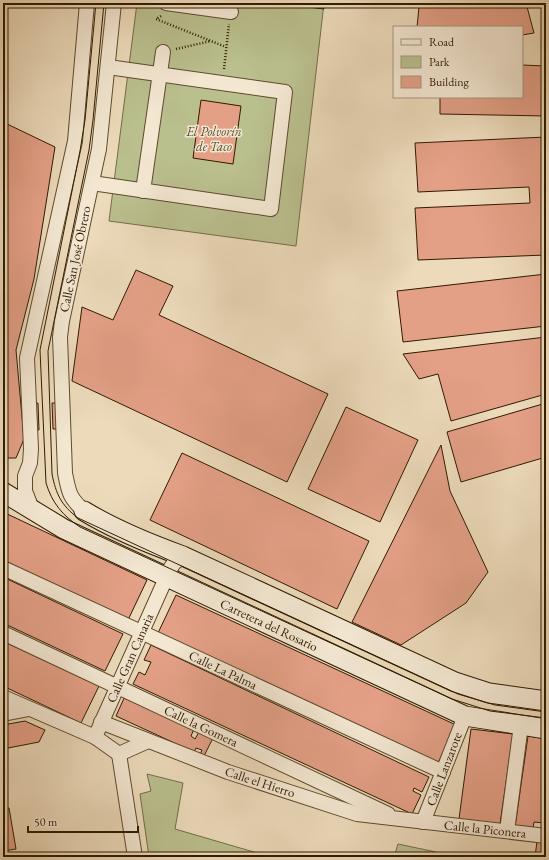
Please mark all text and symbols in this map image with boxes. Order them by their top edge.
legend [393,26,523,98]
text: Road [429,34,455,50]
text: Park [429,54,450,70]
text: Building [429,74,470,90]
park label: El Polvorín de Taco [185,123,242,155]
street label: Calle San José Obrero [55,204,95,314]
street label: Carretera del Rosario [217,595,321,655]
street label: Calle Gran Canaria [103,610,158,705]
street label: Calle La Palma [186,647,261,694]
street label: Calle la Gomera [161,701,242,751]
street label: Calle Lanzarote [422,730,466,808]
street label: Calle el Hierro [223,763,297,801]
scale bar [28,808,138,834]
text: 50 m [34,814,58,830]
street label: Calle la Piconera [443,816,528,842]

